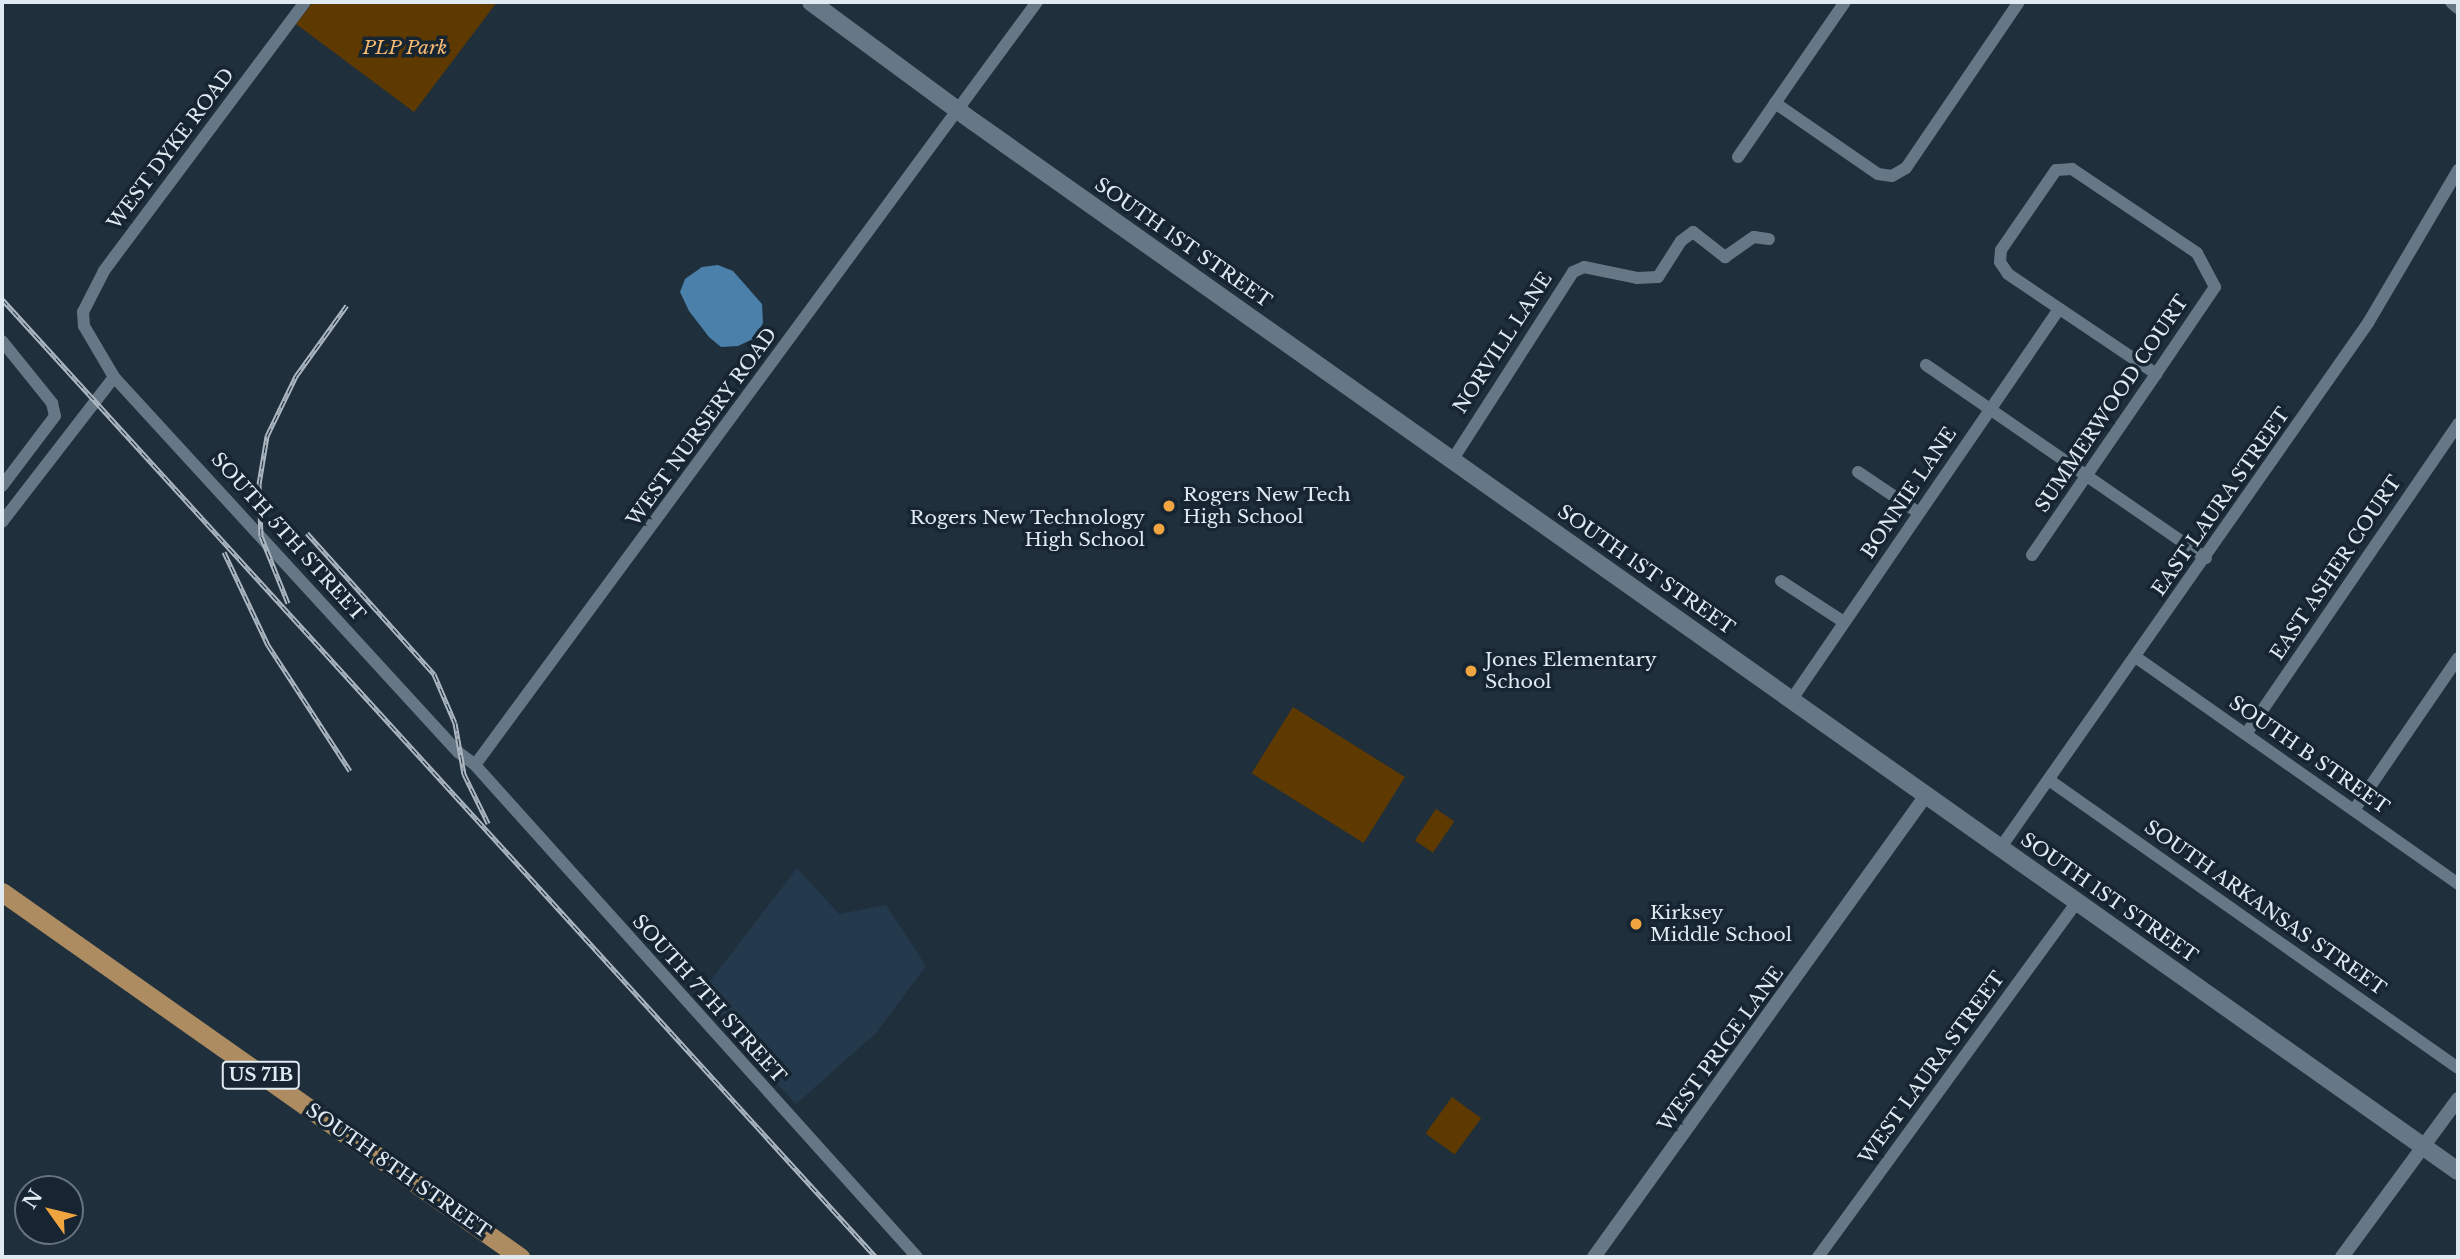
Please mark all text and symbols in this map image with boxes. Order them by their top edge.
park label: PLP Park [362,37,448,59]
street label: WEST DYKE ROAD [103,64,239,234]
street label: SOUTH 1ST STREET [1090,173,1276,313]
street label: NORVILL LANE [1449,268,1557,418]
street label: SUMMERWOOD COURT [2031,291,2193,517]
street label: WEST NURSERY ROAD [622,323,782,531]
street label: EAST LAURA STREET [2147,403,2295,601]
street label: BONNIE LANE [1857,423,1961,563]
street label: SOUTH 5TH STREET [206,448,370,626]
street label: EAST ASHER COURT [2265,471,2407,665]
place label: Rogers New Tech High School [1183,484,1352,528]
marker: Rogers New Tech High School [1161,498,1177,514]
street label: SOUTH 1ST STREET [1553,500,1739,640]
place label: Rogers New Technology High School [909,507,1145,551]
marker: Rogers New Technology High School [1151,521,1167,537]
place label: Jones Elementary School [1485,649,1657,693]
marker: Jones Elementary School [1463,663,1479,679]
street label: SOUTH B STREET [2225,691,2393,819]
street label: SOUTH ARKANSAS STREET [2140,815,2390,1001]
street label: SOUTH 1ST STREET [2016,828,2202,968]
place label: Kirksey Middle School [1650,902,1792,946]
street label: SOUTH 7TH STREET [628,910,790,1088]
marker: Kirksey Middle School [1628,916,1644,932]
street label: WEST PRICE LANE [1653,962,1789,1136]
street label: WEST LAURA STREET [1854,967,2010,1169]
road number: US 71B [221,1060,301,1090]
street label: SOUTH 8TH STREET [302,1099,494,1243]
north arrow [14,1175,84,1245]
text: N [18,1185,47,1213]

